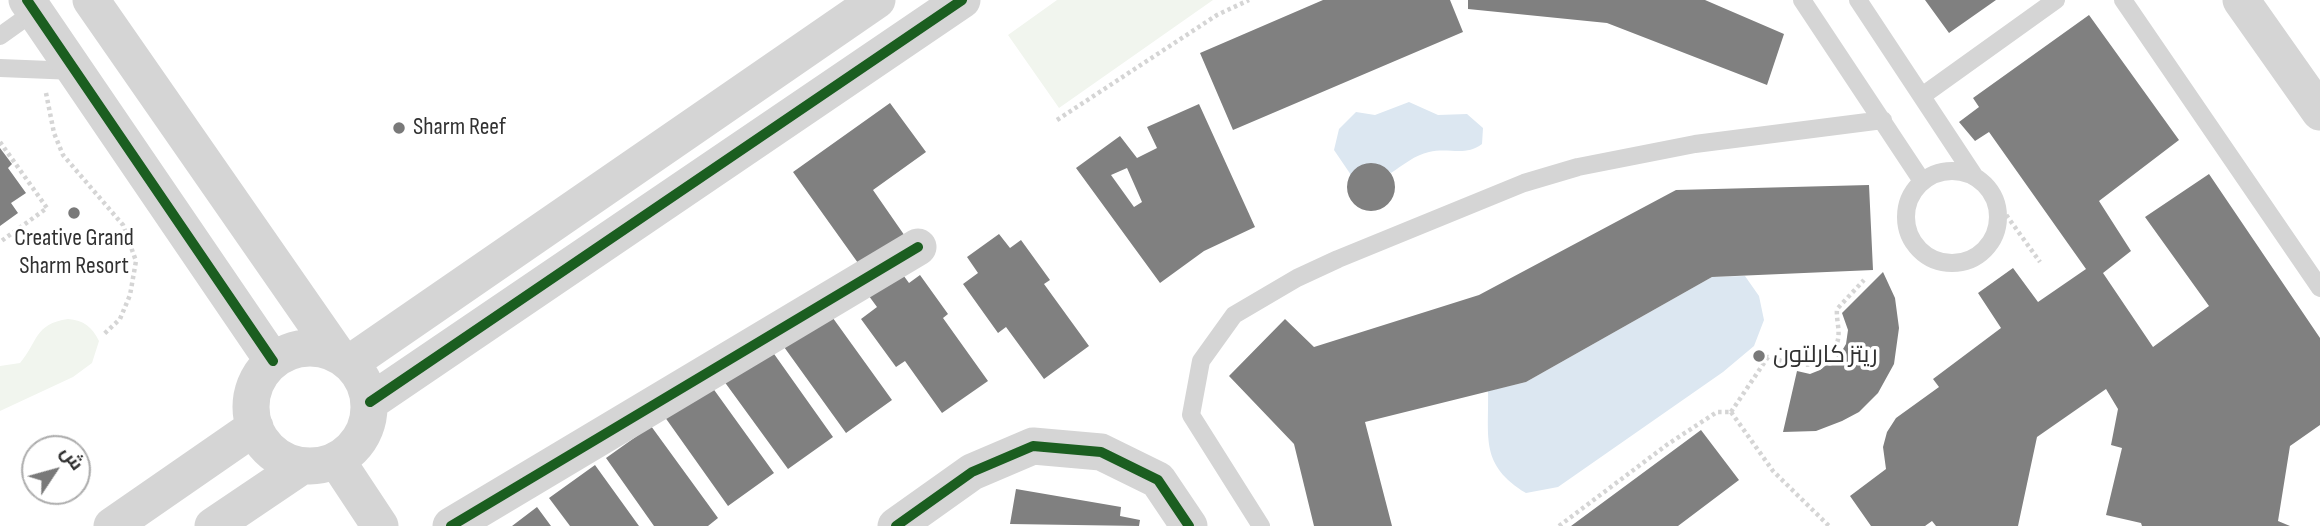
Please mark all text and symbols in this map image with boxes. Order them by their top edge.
place label: Sharm Reef [413,114,506,142]
marker: Sharm Reef [391,120,407,136]
marker: Creative Grand Sharm Resort [66,205,82,221]
place label: Creative Grand Sharm Resort [14,225,134,281]
place label: ريتز كارلتون [1773,342,1878,370]
marker: ريتز كارلتون [1751,348,1767,364]
north arrow [21,435,91,505]
text: ش [55,442,88,475]

